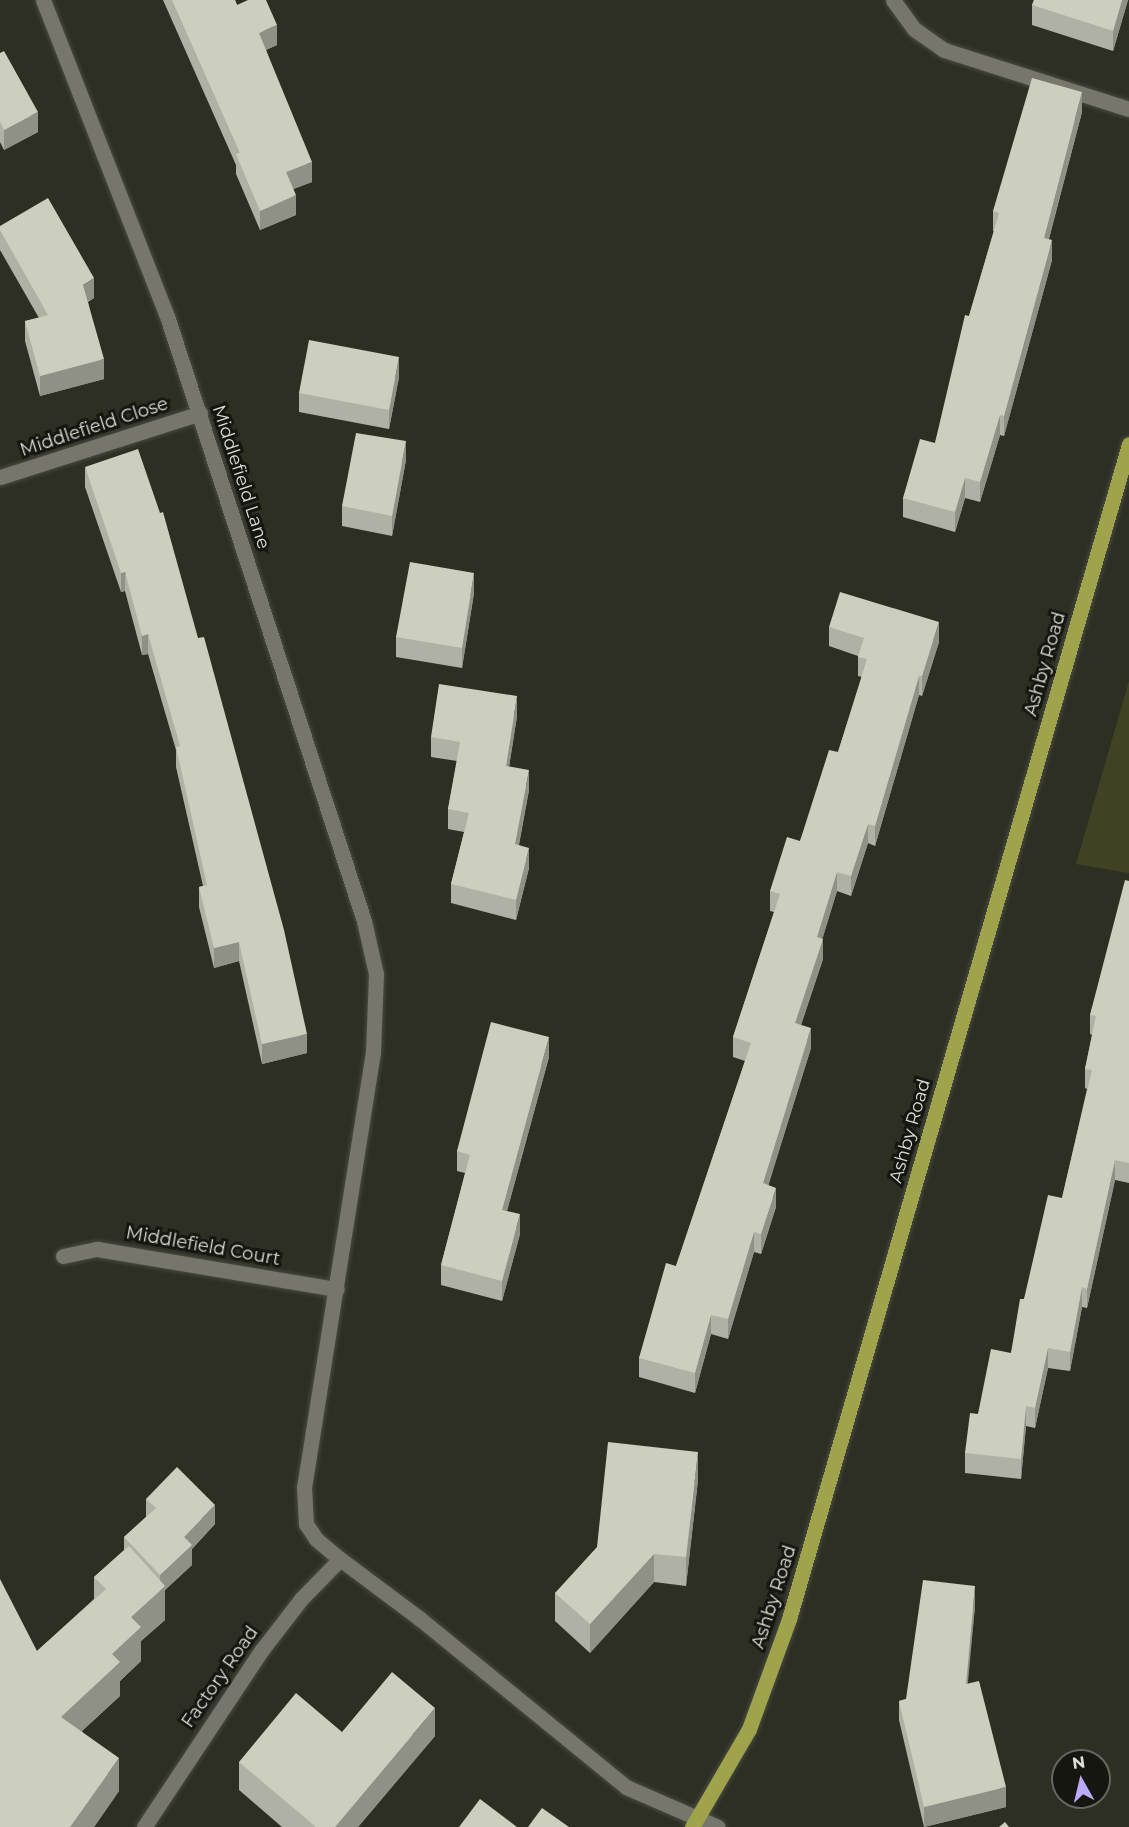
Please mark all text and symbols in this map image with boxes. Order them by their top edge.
street label: Middlefield Close [17,393,171,461]
street label: Middlefield Lane [208,402,274,552]
street label: Ashby Road [1020,609,1070,719]
street label: Ashby Road [885,1076,935,1186]
street label: Middlefield Court [124,1222,282,1270]
street label: Ashby Road [747,1543,801,1651]
street label: Factory Road [177,1622,263,1732]
north arrow [1051,1749,1111,1809]
text: N [1071,1752,1086,1773]

